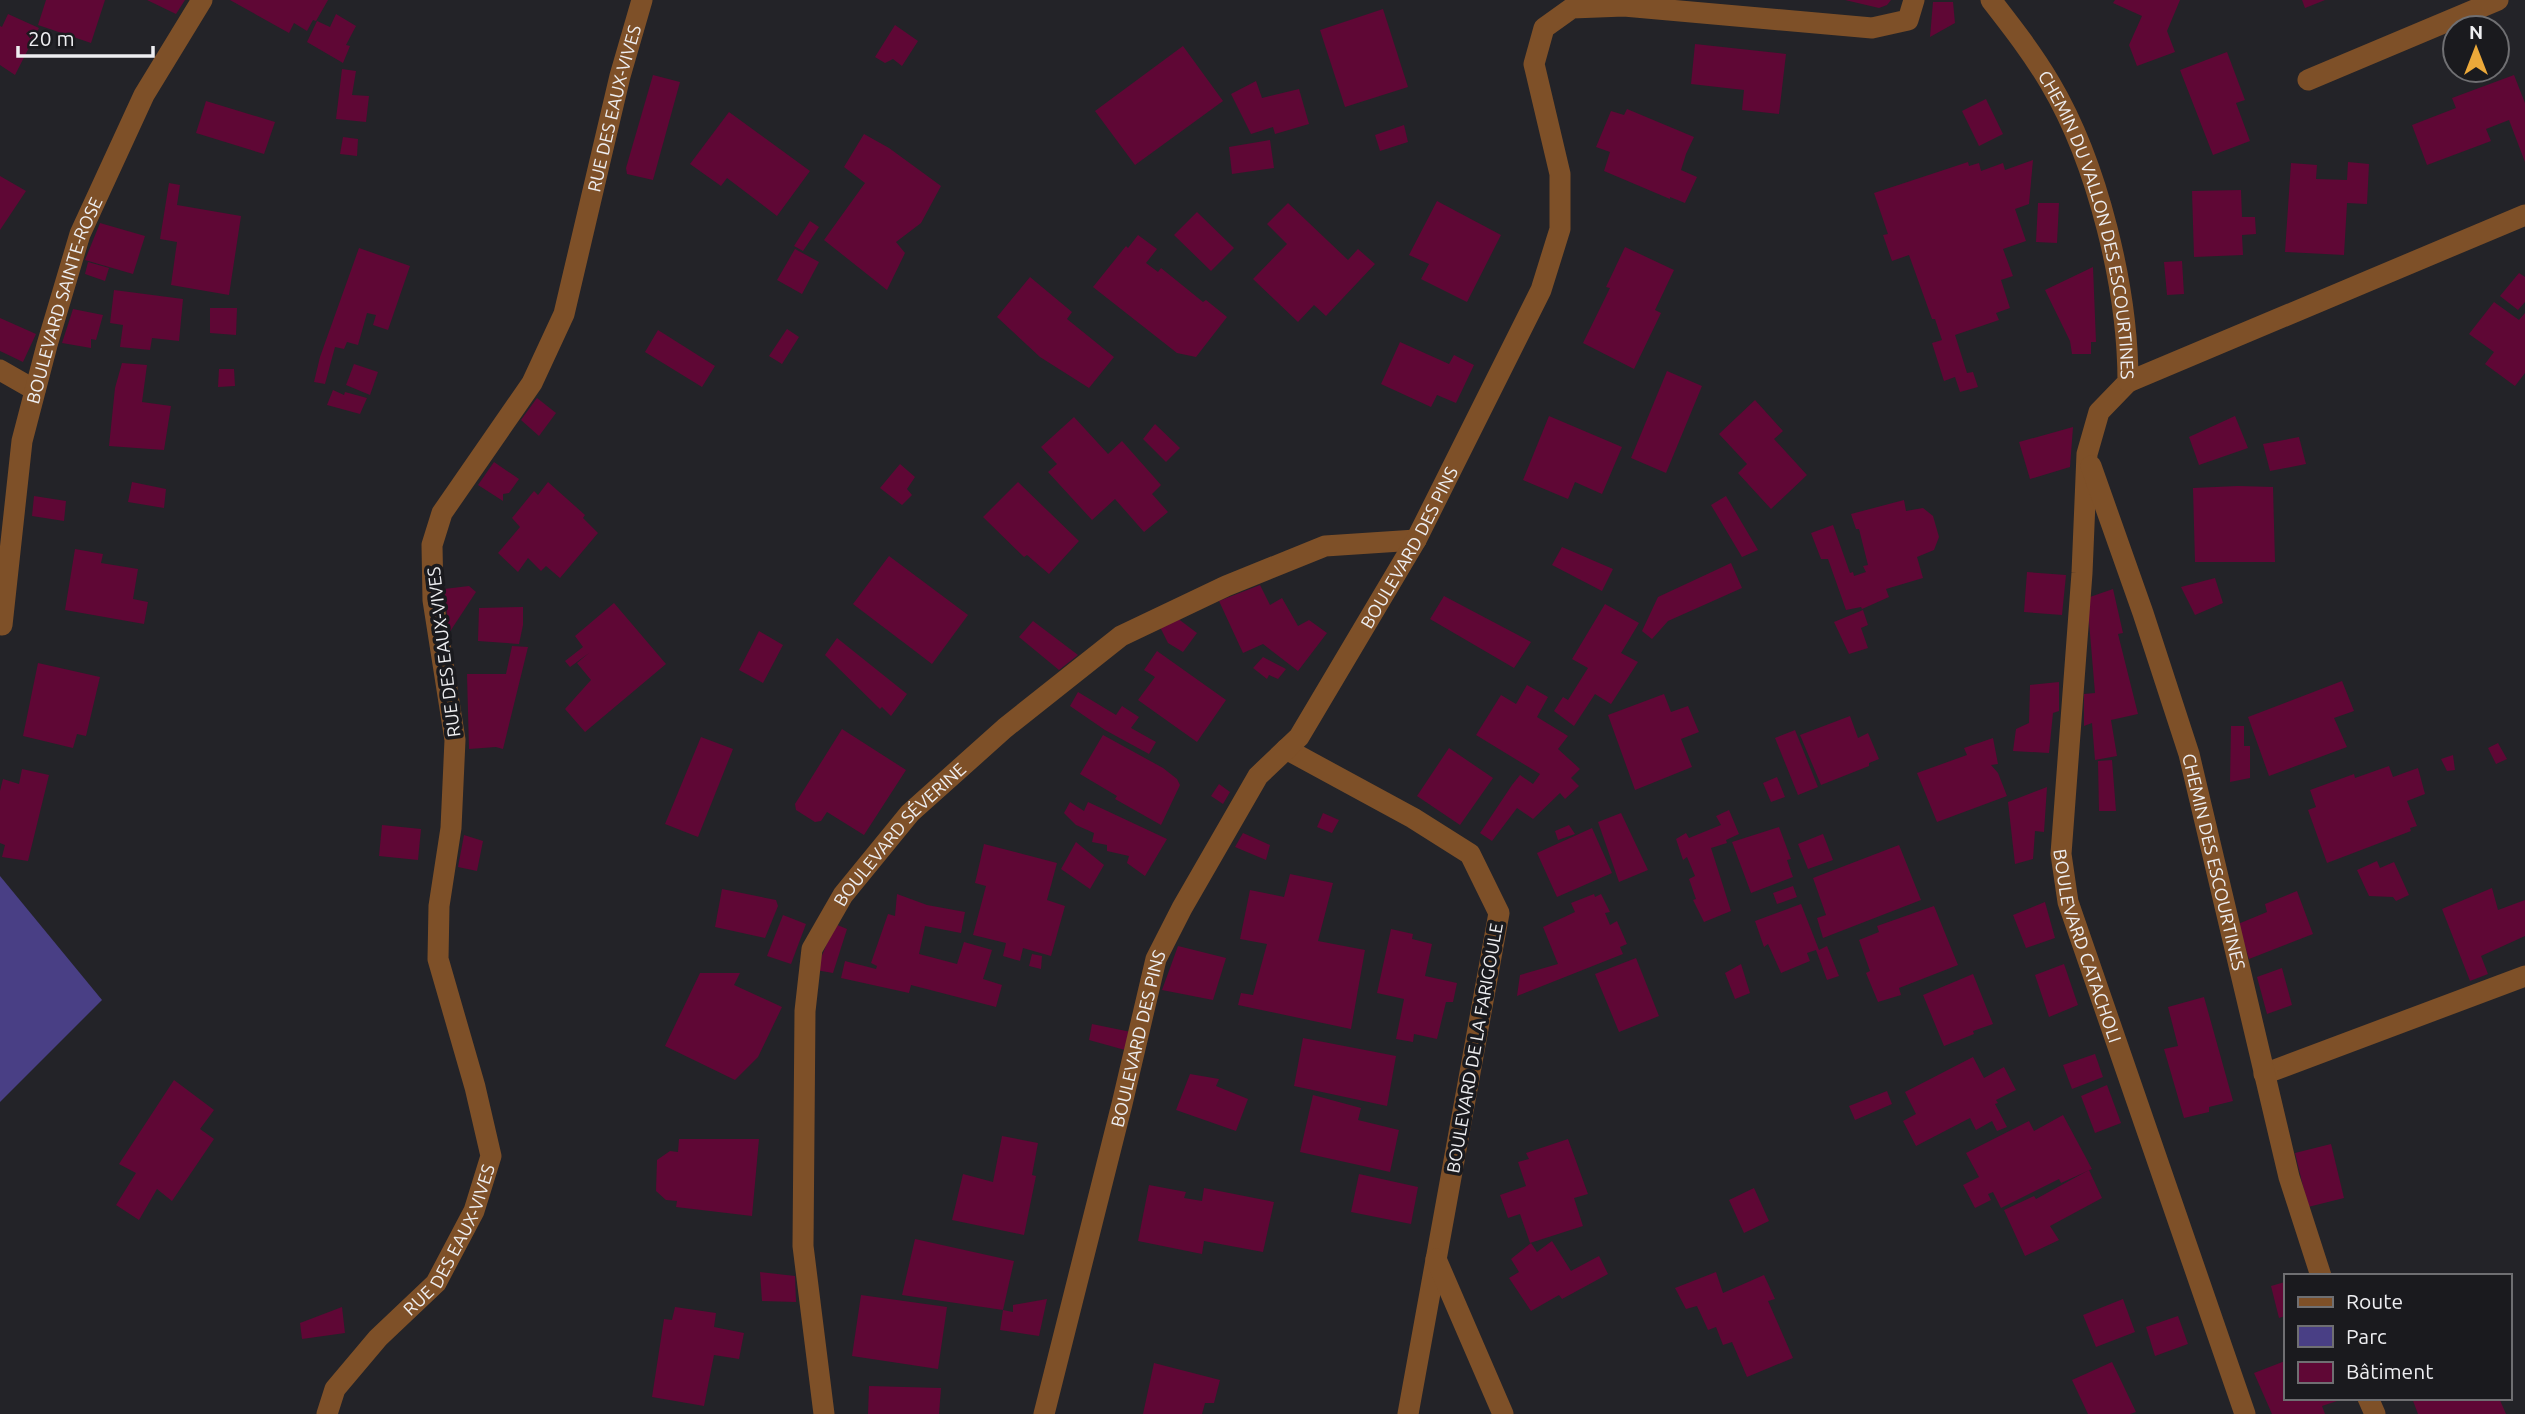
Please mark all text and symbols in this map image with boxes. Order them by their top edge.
scale bar [18,14,152,58]
north arrow [2441,14,2511,84]
text: N [2469,21,2483,43]
street label: RUE DES EAUX-VIVES [583,22,644,194]
text: 20 m [28,26,75,50]
street label: CHEMIN DU VALLON DES ESCOURTINES [2035,67,2138,380]
street label: BOULEVARD SAINTE-ROSE [22,194,106,406]
street label: BOULEVARD DES PINS [1356,463,1461,632]
street label: RUE DES EAUX-VIVES [423,566,463,738]
street label: CHEMIN DES ESCOURTINES [2179,751,2250,972]
street label: BOULEVARD SÉVERINE [829,758,969,909]
street label: BOULEVARD CATACHOLI [2050,848,2126,1045]
street label: BOULEVARD DE LA FARIGOULE [1442,921,1506,1175]
street label: BOULEVARD DES PINS [1107,946,1169,1129]
street label: RUE DES EAUX-VIVES [399,1162,498,1319]
legend [2284,1274,2511,1400]
text: Route [2346,1289,2403,1313]
text: Parc [2346,1324,2387,1348]
text: Bâtiment [2346,1359,2433,1383]

